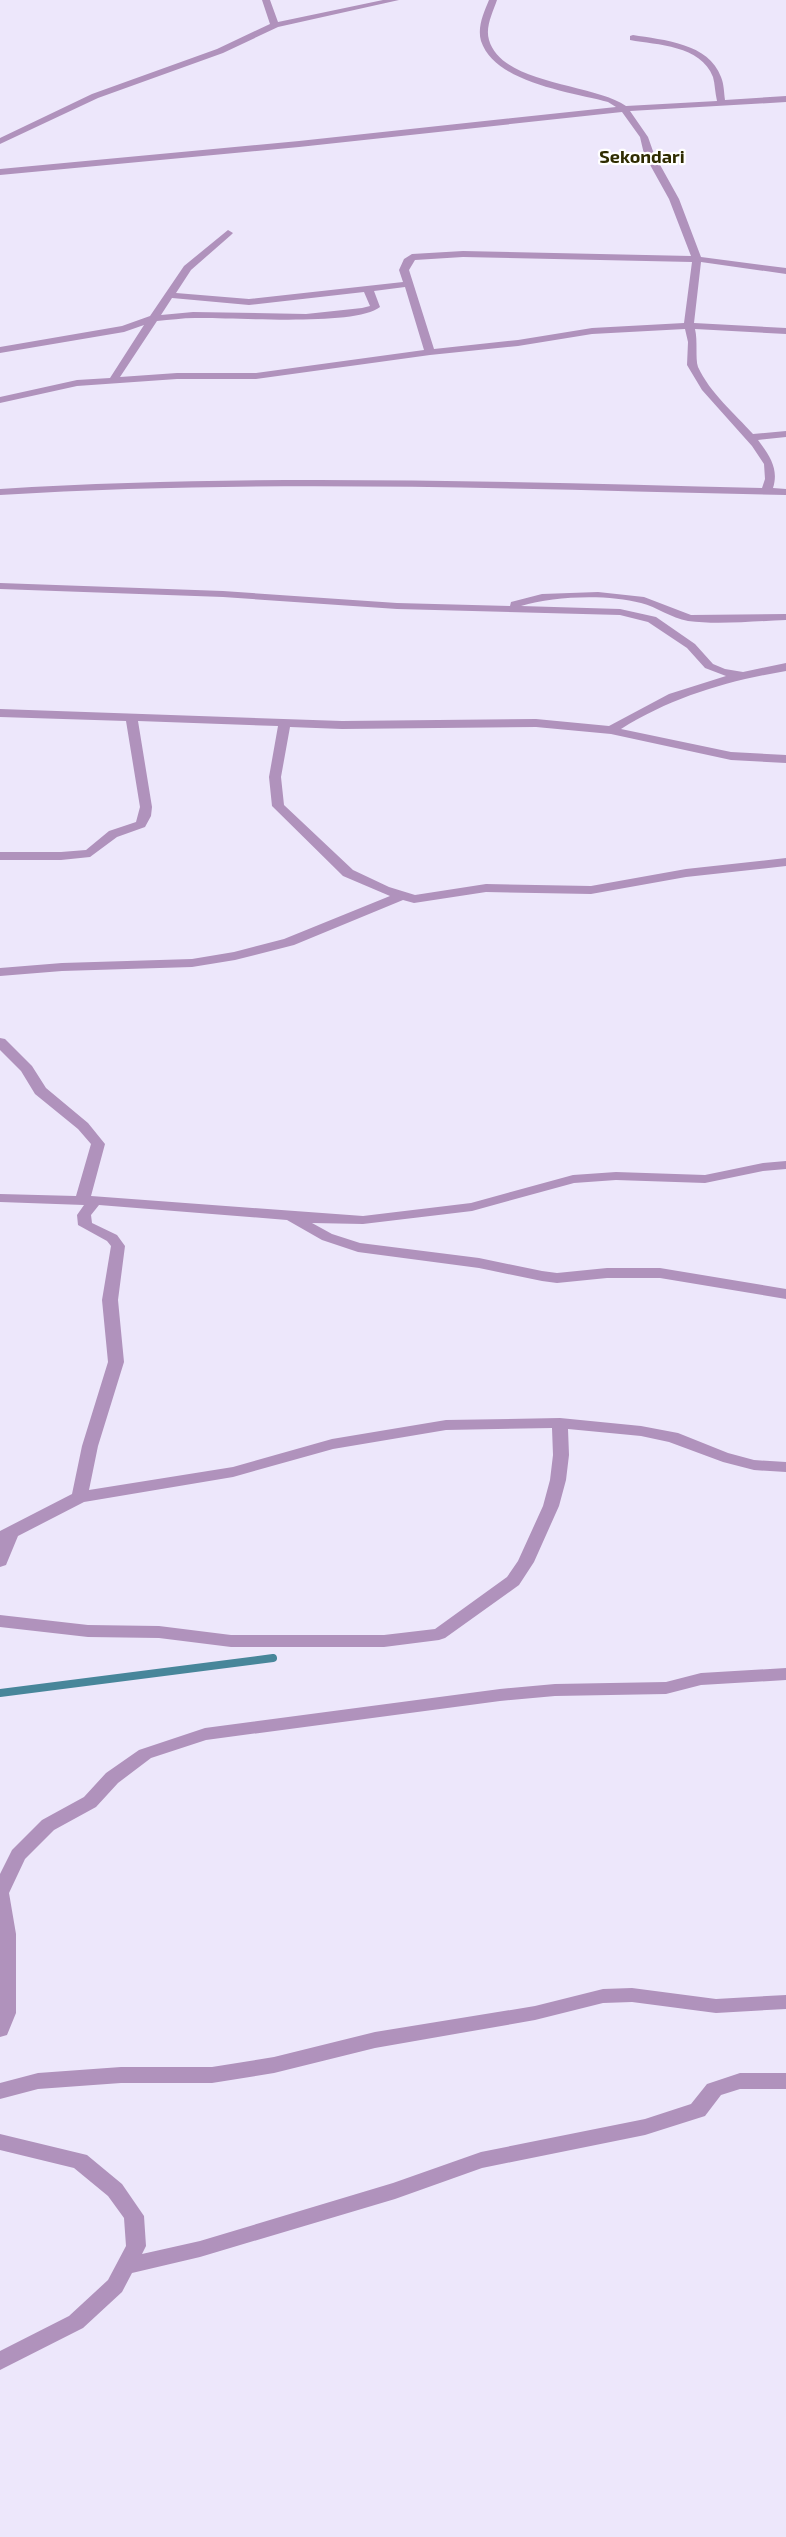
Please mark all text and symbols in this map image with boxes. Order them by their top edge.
district label: Sekondari [599,145,685,167]

